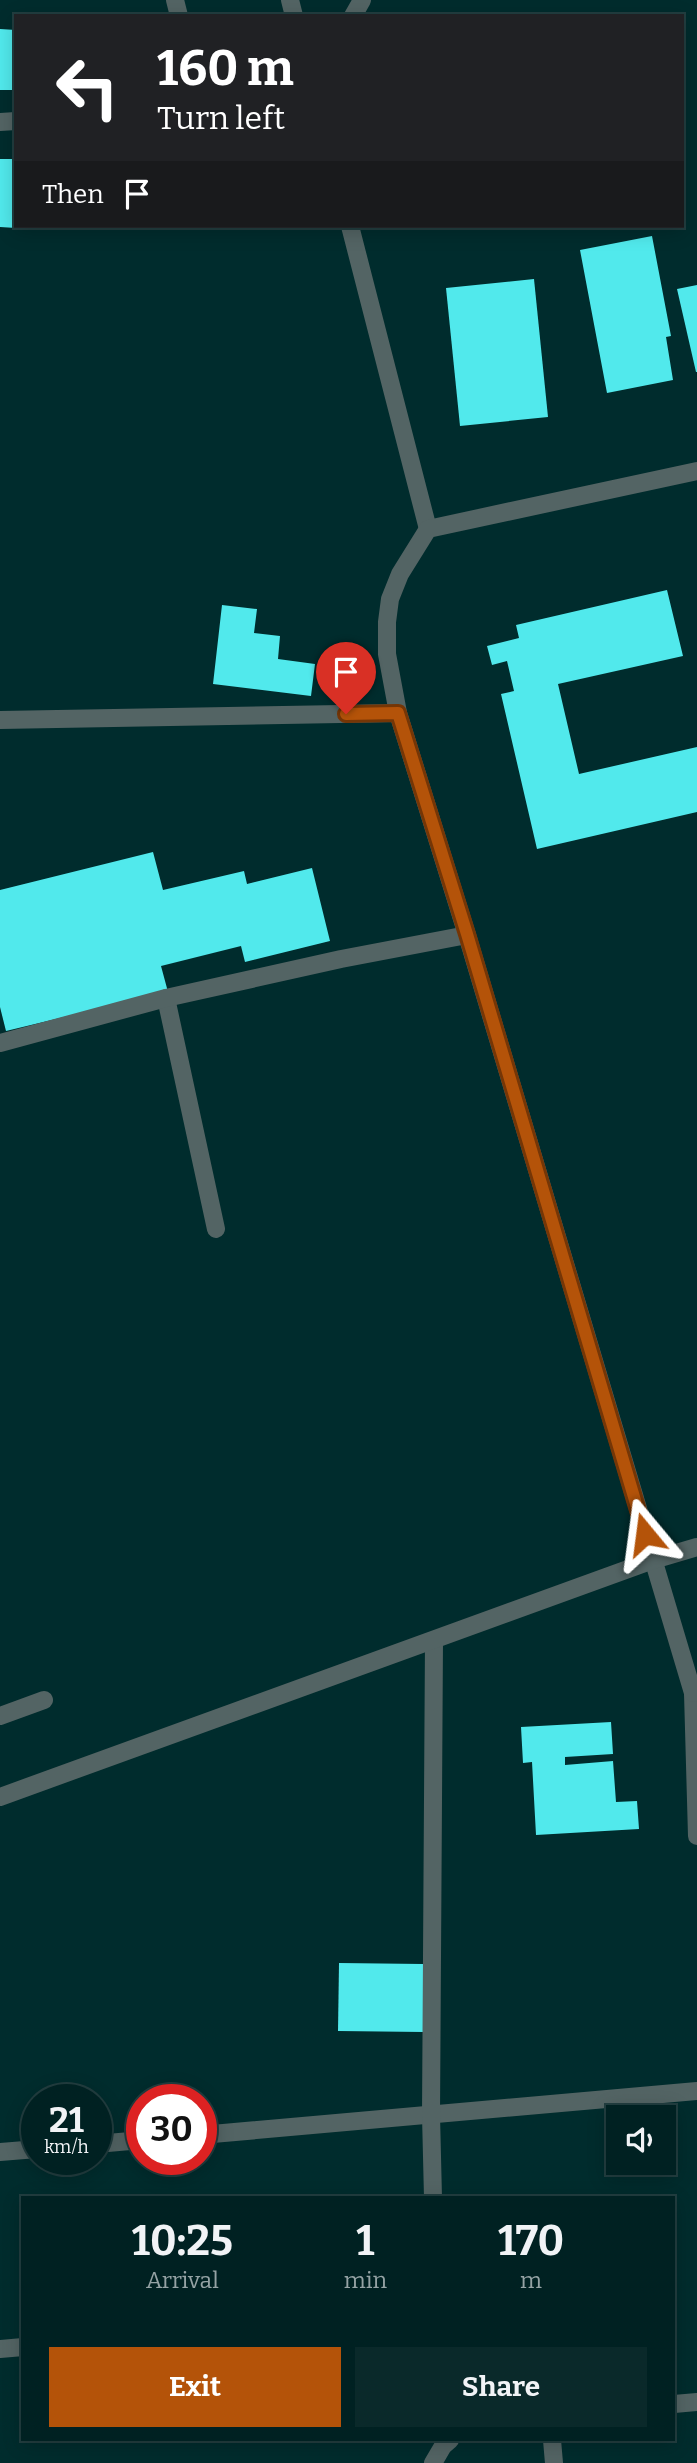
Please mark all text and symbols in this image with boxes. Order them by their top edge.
text: 160 m [157,39,294,98]
icon: left [42,42,133,133]
text: Turn left [157,99,285,137]
icon: arrive [118,175,156,213]
text: Then [42,179,104,210]
pin [316,642,376,714]
icon: arrive [327,653,365,691]
position arrow [608,1497,682,1571]
speed limit sign: 30 [126,2084,217,2175]
text: 21 [49,2099,84,2141]
map controls [606,2105,676,2175]
button: sound [606,2105,676,2175]
text: km/h [44,2136,89,2158]
text: 10:25 [132,2216,233,2266]
text: 1 [356,2216,375,2266]
text: 170 [498,2216,564,2266]
text: Arrival [146,2266,219,2294]
text: min [344,2266,387,2294]
text: m [520,2266,542,2294]
button: Exit [49,2347,341,2427]
button: Share [355,2347,647,2427]

